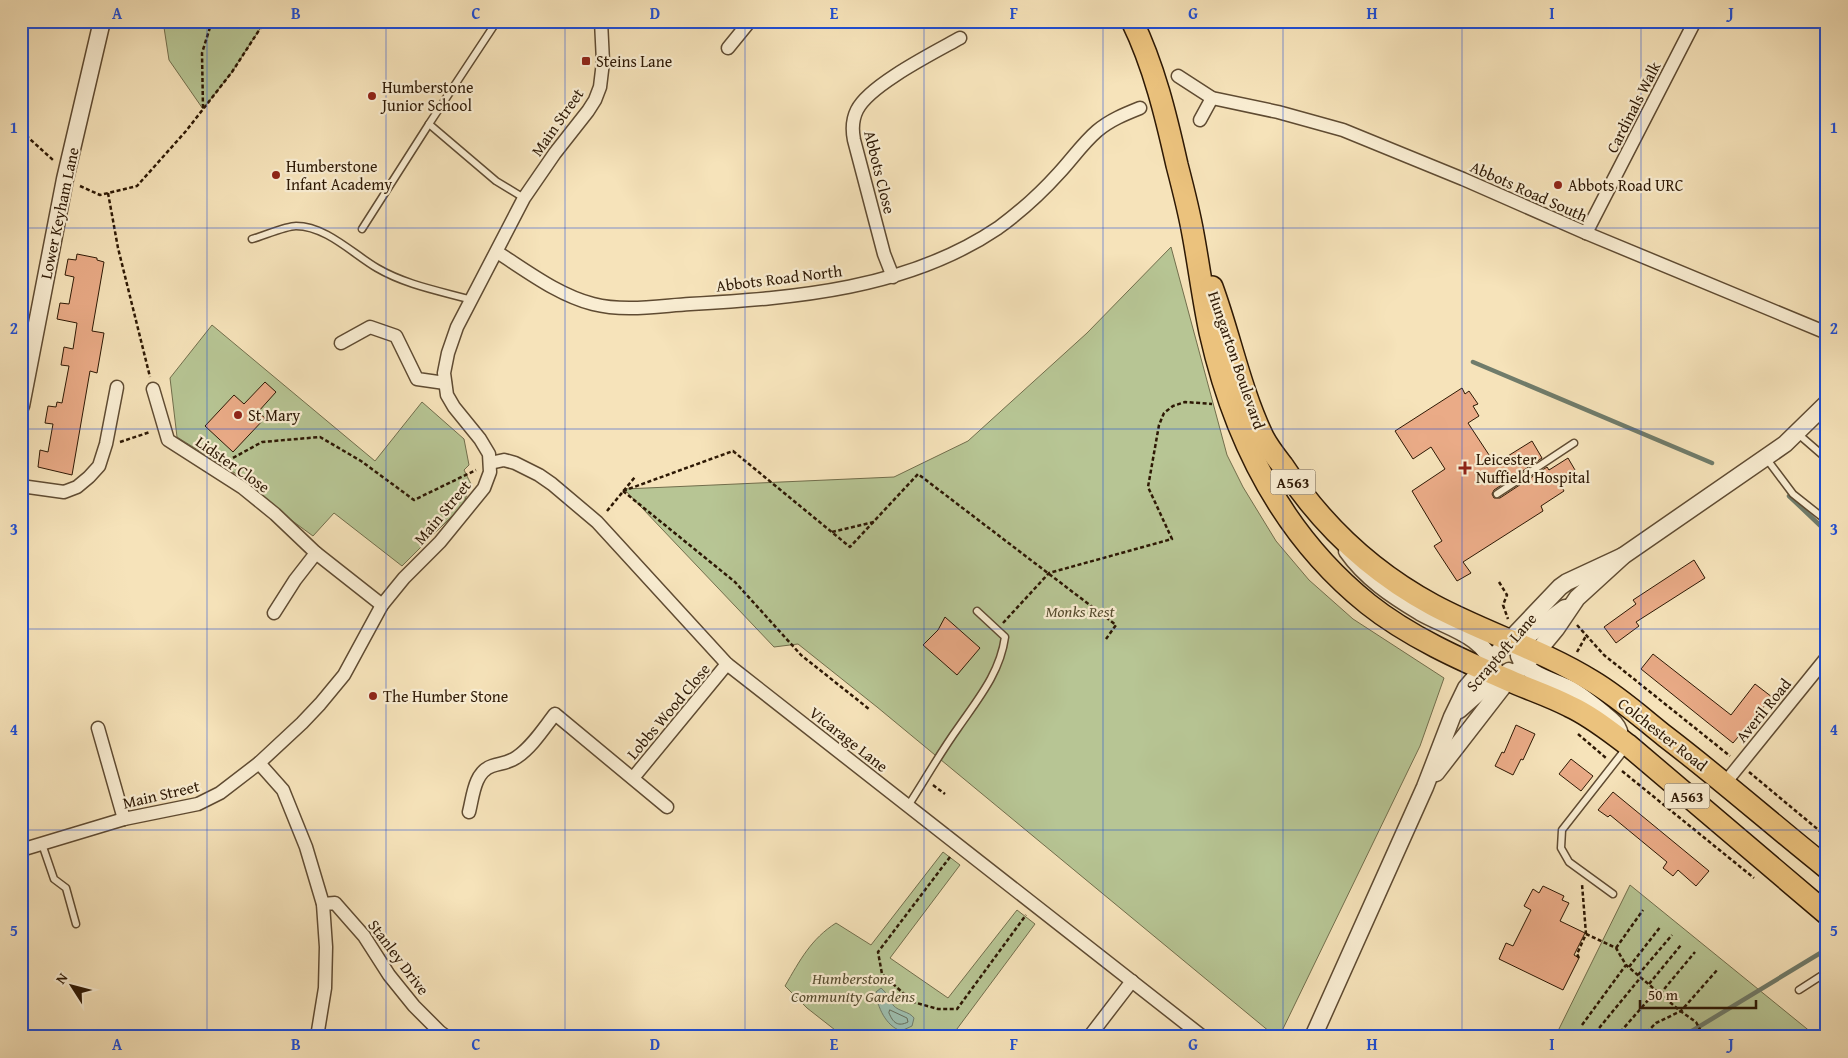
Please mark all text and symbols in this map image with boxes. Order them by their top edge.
text: A [112,1,123,25]
text: B [291,1,301,25]
text: C [471,1,481,25]
text: D [650,1,660,25]
text: E [830,1,839,25]
text: F [1010,1,1018,25]
text: G [1188,1,1198,25]
text: H [1366,1,1378,25]
text: I [1549,1,1555,25]
text: J [1725,1,1734,25]
place label: Steins Lane [596,49,672,73]
marker: Steins Lane [580,55,592,67]
street label: Cardinals Walk [1600,56,1667,157]
place label: Humberstone Junior School [380,75,473,117]
street label: Main Street [525,83,589,161]
marker: Humberstone Junior School [366,90,378,102]
text: 1 [10,115,18,139]
text: 1 [1830,115,1838,139]
street label: Abbots Close [858,128,902,216]
street label: Lower Keyham Lane [33,145,85,281]
place label: Humberstone Infant Academy [286,154,392,196]
street label: Abbots Road South [1466,154,1592,228]
marker: Humberstone Infant Academy [270,169,282,181]
place label: Abbots Road URC [1568,173,1684,197]
marker: Abbots Road URC [1552,179,1564,191]
street label: Abbots Road North [715,258,843,298]
street label: Hungarton Boulevard [1202,288,1272,433]
text: 2 [10,316,18,340]
text: 2 [1830,316,1838,340]
place label: St Mary [248,403,300,427]
marker: St Mary [232,409,244,421]
street label: Lidster Close [191,430,275,498]
place label: Leicester Nuffield Hospital [1476,447,1590,489]
marker: Leicester Nuffield Hospital [1458,461,1472,475]
road number: A563 [1270,470,1316,494]
street label: Main Street [408,474,477,550]
text: 3 [10,517,18,541]
text: 3 [1830,517,1838,541]
park label: Monks Rest [1045,599,1115,623]
street label: Scraptoft Lane [1460,607,1542,697]
street label: Lobbs Wood Close [621,658,715,764]
street label: Averil Road [1730,672,1797,747]
place label: The Humber Stone [383,684,508,708]
marker: The Humber Stone [367,690,379,702]
street label: Colchester Road [1613,691,1713,777]
street label: Vicarage Lane [804,700,894,778]
text: 4 [10,717,18,741]
text: 4 [1830,717,1838,741]
street label: Main Street [120,773,202,814]
road number: A563 [1664,784,1710,808]
street label: Stanley Drive [363,914,435,1000]
text: 5 [10,918,18,942]
text: 5 [1830,918,1838,942]
north arrow [48,960,98,1010]
park label: Humberstone Community Gardens [791,966,915,1008]
text: N [51,968,73,988]
scale bar [1640,978,1757,1010]
text: 50 m [1648,984,1679,1005]
text: A [112,1032,123,1056]
text: B [291,1032,301,1056]
text: C [471,1032,481,1056]
text: D [650,1032,660,1056]
text: E [830,1032,839,1056]
text: F [1010,1032,1018,1056]
text: G [1188,1032,1198,1056]
text: H [1366,1032,1378,1056]
text: I [1549,1032,1555,1056]
text: J [1725,1032,1734,1056]

